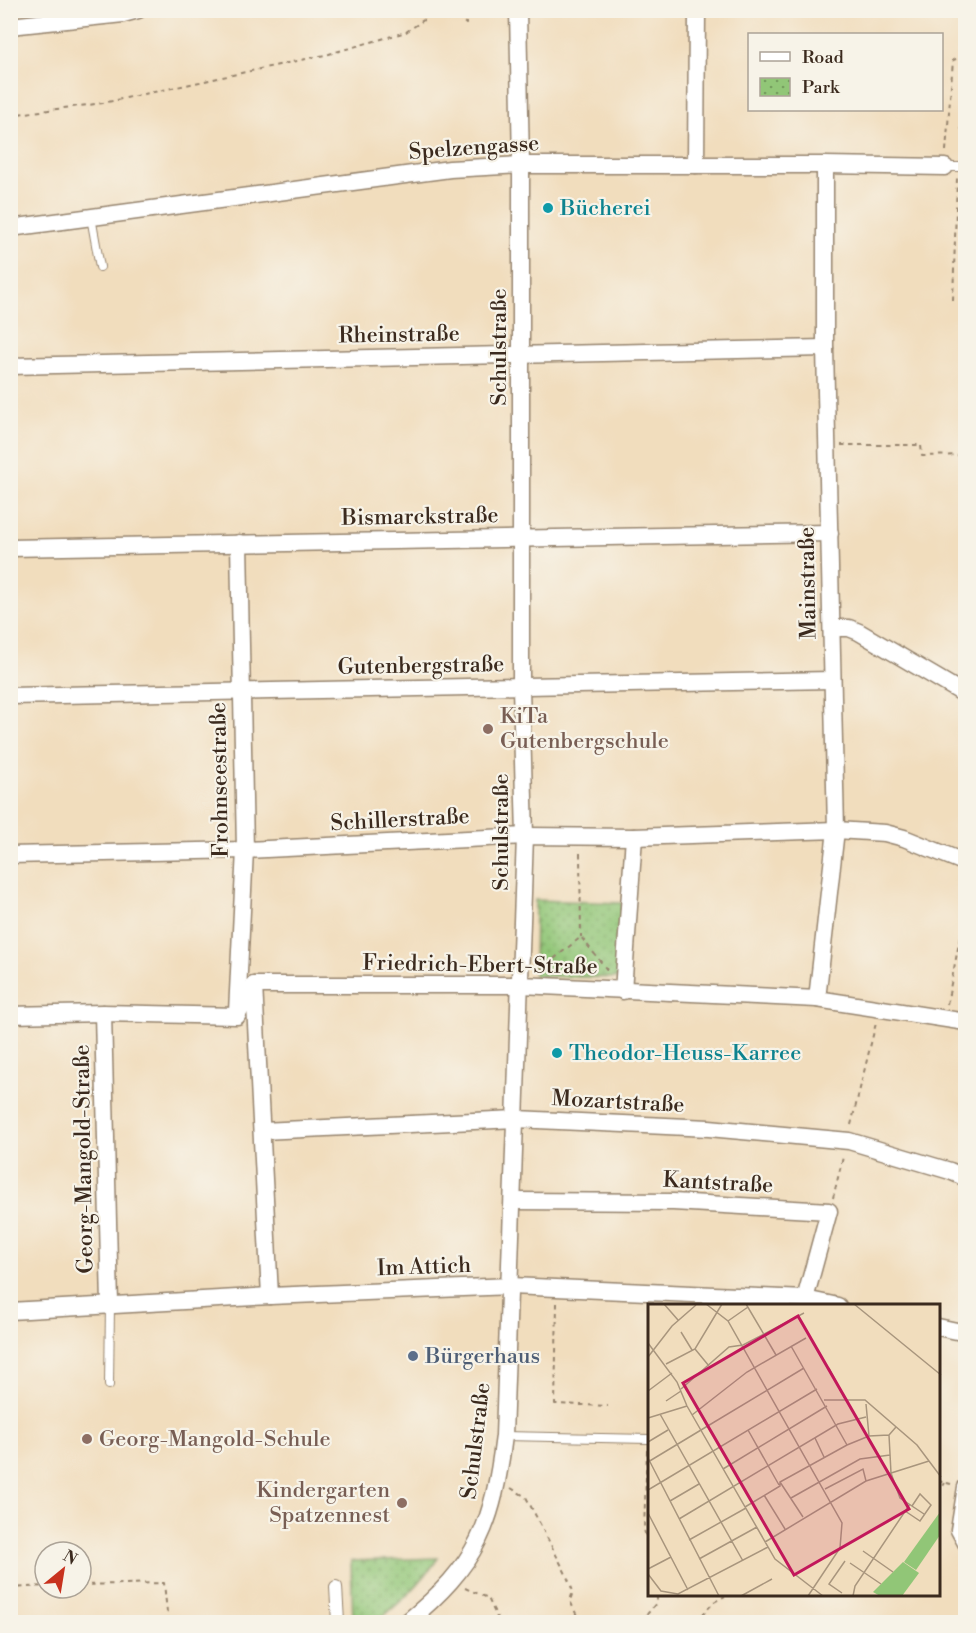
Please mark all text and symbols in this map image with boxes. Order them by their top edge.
legend [748,33,943,111]
text: Road [802,46,845,69]
text: Park [802,76,841,99]
street label: Spelzengasse [408,130,540,166]
place label: Bücherei [559,195,651,222]
marker: Bücherei [541,201,555,215]
street label: Schulstraße [486,288,513,406]
street label: Rheinstraße [338,320,460,350]
street label: Bismarckstraße [340,502,499,532]
street label: Mainstraße [794,526,822,640]
street label: Gutenbergstraße [337,651,505,681]
street label: Frohnseestraße [205,702,235,858]
place label: KiTa Gutenbergschule [500,703,669,755]
marker: KiTa Gutenbergschule [481,722,495,736]
street label: Schulstraße [488,773,515,891]
street label: Schillerstraße [330,803,470,837]
street label: Friedrich-Ebert-Straße [362,949,598,981]
place label: Theodor-Heuss-Karree [569,1040,801,1067]
street label: Georg-Mangold-Straße [69,1044,99,1274]
marker: Theodor-Heuss-Karree [550,1046,564,1060]
street label: Mozartstraße [551,1085,685,1119]
street label: Kantstraße [662,1167,774,1199]
street label: Im Attich [376,1252,472,1282]
inset map [648,1304,940,1597]
place label: Bürgerhaus [424,1343,540,1370]
marker: Bürgerhaus [406,1349,420,1363]
street label: Schulstraße [455,1381,497,1501]
place label: Georg-Mangold-Schule [99,1426,331,1453]
marker: Georg-Mangold-Schule [80,1432,94,1446]
place label: Kindergarten Spatzennest [256,1477,390,1529]
marker: Kindergarten Spatzennest [395,1496,409,1510]
north arrow [33,1540,93,1600]
text: N [60,1546,81,1570]

